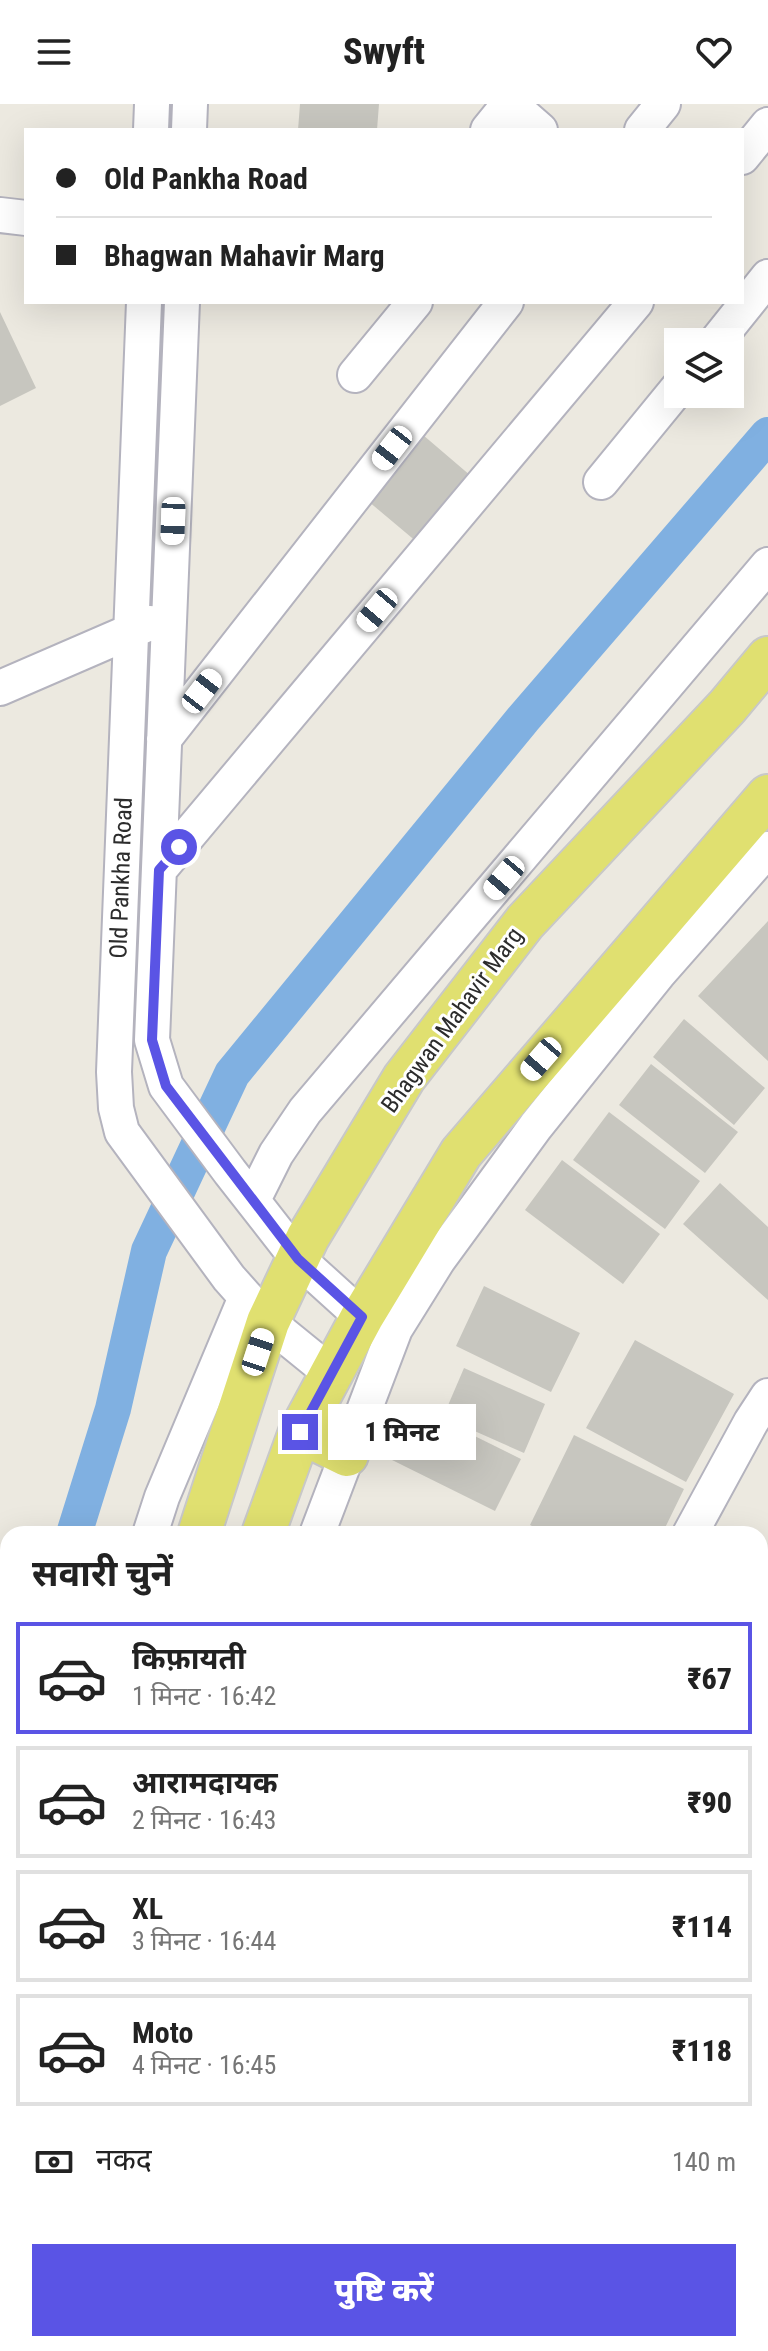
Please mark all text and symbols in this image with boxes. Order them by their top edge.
icon: menu [32,30,76,74]
icon: heart [692,30,736,74]
text: Swyft [343,31,425,73]
text: Old Pankha Road [104,161,308,196]
text: Bhagwan Mahavir Marg [104,238,385,273]
map controls [664,328,744,408]
button: layers [664,328,744,408]
car [368,422,416,474]
car [160,497,186,545]
car [352,584,402,636]
car [178,665,226,717]
street label: Old Pankha Road [104,797,138,959]
route start [161,829,197,865]
car [479,852,529,904]
street label: Bhagwan Mahavir Marg [375,922,529,1118]
car [516,1033,566,1085]
car [239,1325,277,1379]
callout: 1 मिनट [328,1404,476,1460]
route end [282,1414,318,1450]
text: 1 मिनट [364,1417,440,1447]
text: सवारी चुनें [32,1553,173,1595]
text: किफ़ायती [132,1641,246,1676]
icon: car [36,1642,108,1714]
text: ₹67 [687,1661,732,1696]
text: 1 मिनट · 16:42 [132,1681,276,1711]
text: आरामदायक [132,1765,278,1800]
icon: car [36,1766,108,1838]
text: ₹90 [687,1785,732,1820]
text: 2 मिनट · 16:43 [132,1805,276,1835]
icon: car [36,1890,108,1962]
text: XL [132,1891,163,1926]
text: ₹114 [672,1909,732,1944]
text: 3 मिनट · 16:44 [132,1926,276,1956]
icon: car [36,2014,108,2086]
text: Moto [132,2015,193,2050]
text: ₹118 [672,2033,732,2068]
text: 4 मिनट · 16:45 [132,2050,276,2080]
icon: cash [32,2140,76,2184]
text: नकद [96,2142,152,2177]
text: 140 m [672,2147,736,2177]
button: पुष्टि करें [32,2244,736,2336]

